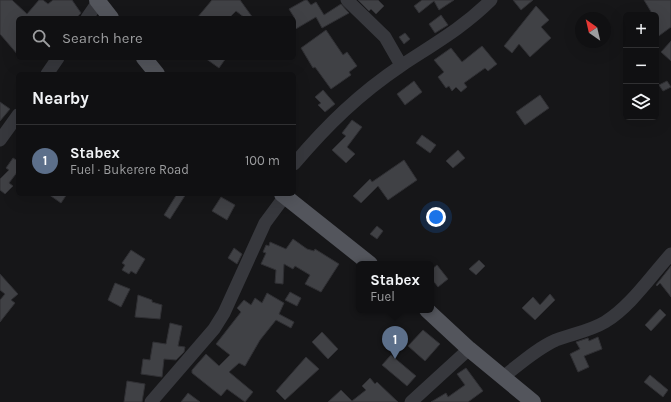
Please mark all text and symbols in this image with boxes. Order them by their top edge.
north arrow [575,12,611,48]
map controls [623,12,659,120]
button: + [623,12,659,48]
search box [16,16,296,60]
icon: search [30,27,52,49]
text: Search here [62,29,143,47]
button: − [623,48,659,84]
button: layers [623,84,659,120]
text: Nearby [32,88,89,108]
text: Stabex [70,144,120,162]
text: 1 [43,153,47,168]
text: 100 m [245,153,280,168]
text: Fuel · Bukerere Road [70,162,189,177]
your location [426,207,446,227]
popup [356,261,434,313]
text: Stabex [370,271,420,289]
text: Fuel [370,289,395,304]
pin: 1 [382,326,408,359]

